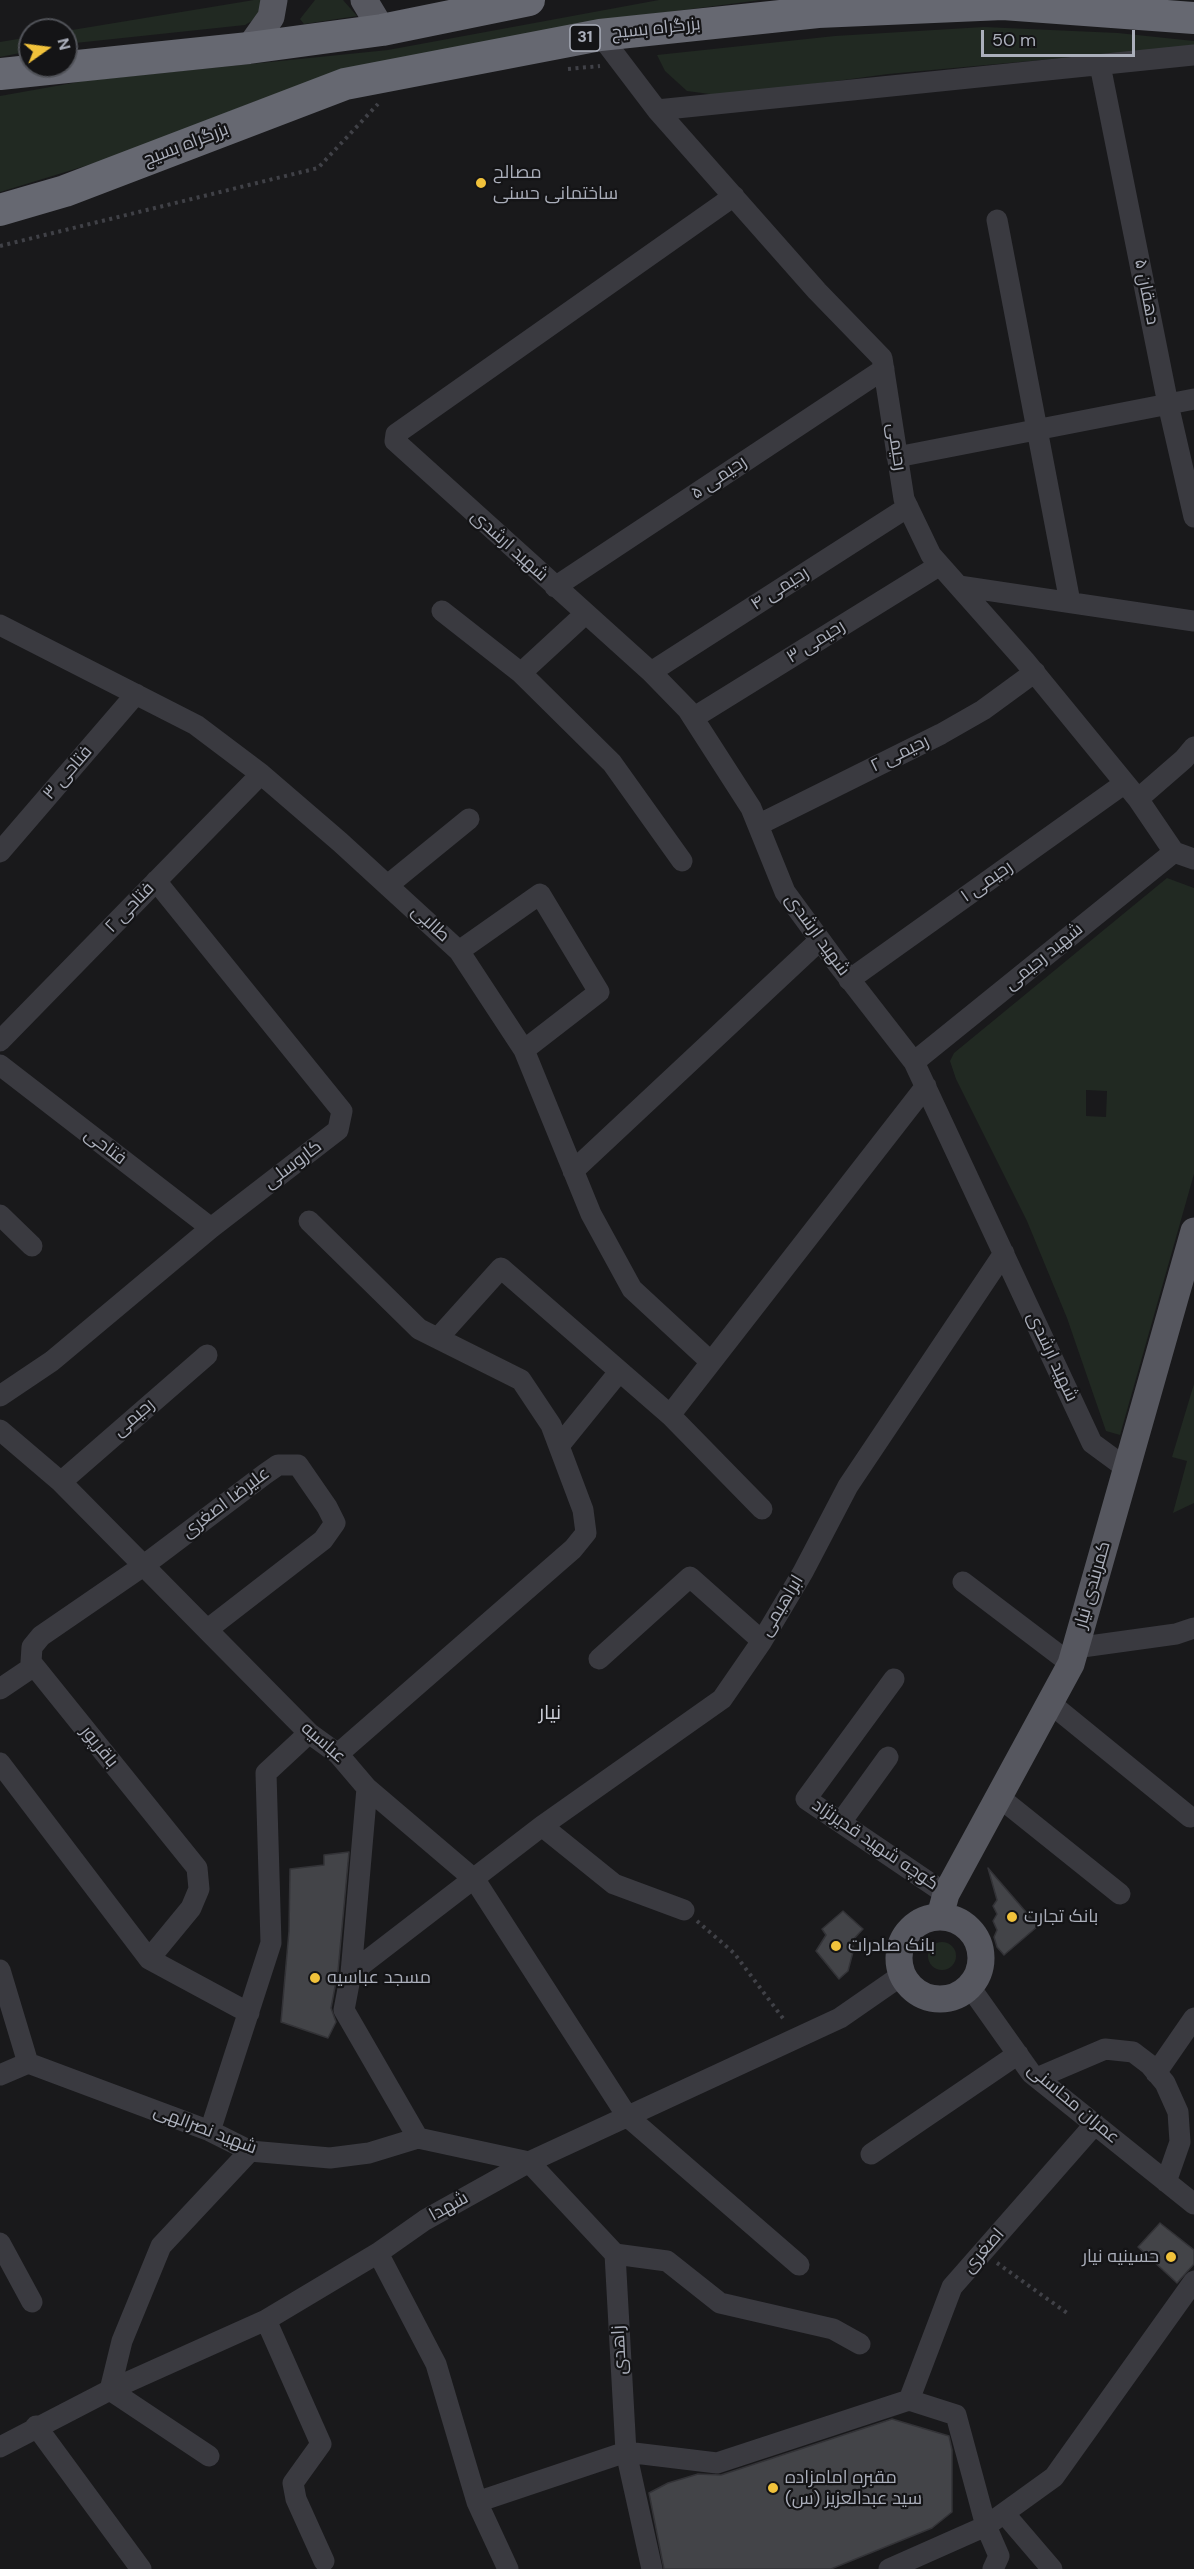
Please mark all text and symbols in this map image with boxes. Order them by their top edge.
street label: بزرگراه بسیج [610,14,702,44]
north arrow [18,18,78,78]
scale bar [984,18,1138,56]
road number: 31 [570,25,600,51]
text: 50 m [992,28,1036,52]
text: N [52,36,76,52]
street label: بزرگراه بسیج [140,119,232,171]
place label: مصالح ساختمانی حسنی [493,162,618,204]
marker: مصالح ساختمانی حسنی [474,176,488,190]
street label: دهقان ۵ [1129,257,1163,327]
street label: رحیمی [882,422,910,472]
street label: رحیمی ۵ [687,452,751,504]
street label: شهید ارشدی [466,506,552,586]
street label: رحیمی ۴ [747,562,813,616]
street label: رحیمی ۳ [783,616,849,668]
street label: رحیمی ۲ [867,731,933,777]
street label: فتاحی ۳ [39,742,97,804]
street label: رحیمی ۱ [957,856,1017,908]
street label: فتاحی ۲ [101,878,159,938]
street label: شهید ارشدی [780,890,854,980]
street label: طالبی [406,901,454,947]
street label: شهید رحیمی [1000,919,1088,995]
street label: فتاحی [80,1124,130,1170]
street label: کاروسلی [260,1136,326,1194]
street label: شهید ارشدی [1022,1309,1082,1405]
street label: رحیمی [109,1394,159,1442]
street label: علیرضا اصغری [178,1463,274,1543]
street label: کمربندی نیار [1070,1539,1116,1631]
street label: ابراهیمی [755,1571,809,1641]
district label: نیار [539,1702,561,1726]
street label: عباسیه [296,1718,350,1768]
street label: باقرپور [76,1722,122,1772]
street label: کوچه شهید قدیرنژاد [808,1795,942,1895]
place label: بانک تجارت [1024,1906,1098,1928]
marker: بانک تجارت [1005,1910,1019,1924]
place label: بانک صادرات [848,1935,935,1957]
marker: بانک صادرات [829,1939,843,1953]
place label: مسجد عباسیه [327,1967,431,1989]
marker: مسجد عباسیه [308,1971,322,1985]
street label: عمران محاسنی [1023,2059,1123,2149]
street label: شهید نصرالهی [150,2100,260,2160]
street label: شهدا [426,2188,472,2226]
street label: اصغری [959,2224,1009,2278]
place label: حسینیه نیار [1082,2246,1159,2268]
marker: حسینیه نیار [1164,2250,1178,2264]
street label: زاهدی [608,2325,632,2375]
place label: مقبره امامزاده سید عبدالعزیز (س) [785,2467,922,2510]
marker: مقبره امامزاده سید عبدالعزیز (س) [766,2481,780,2495]

